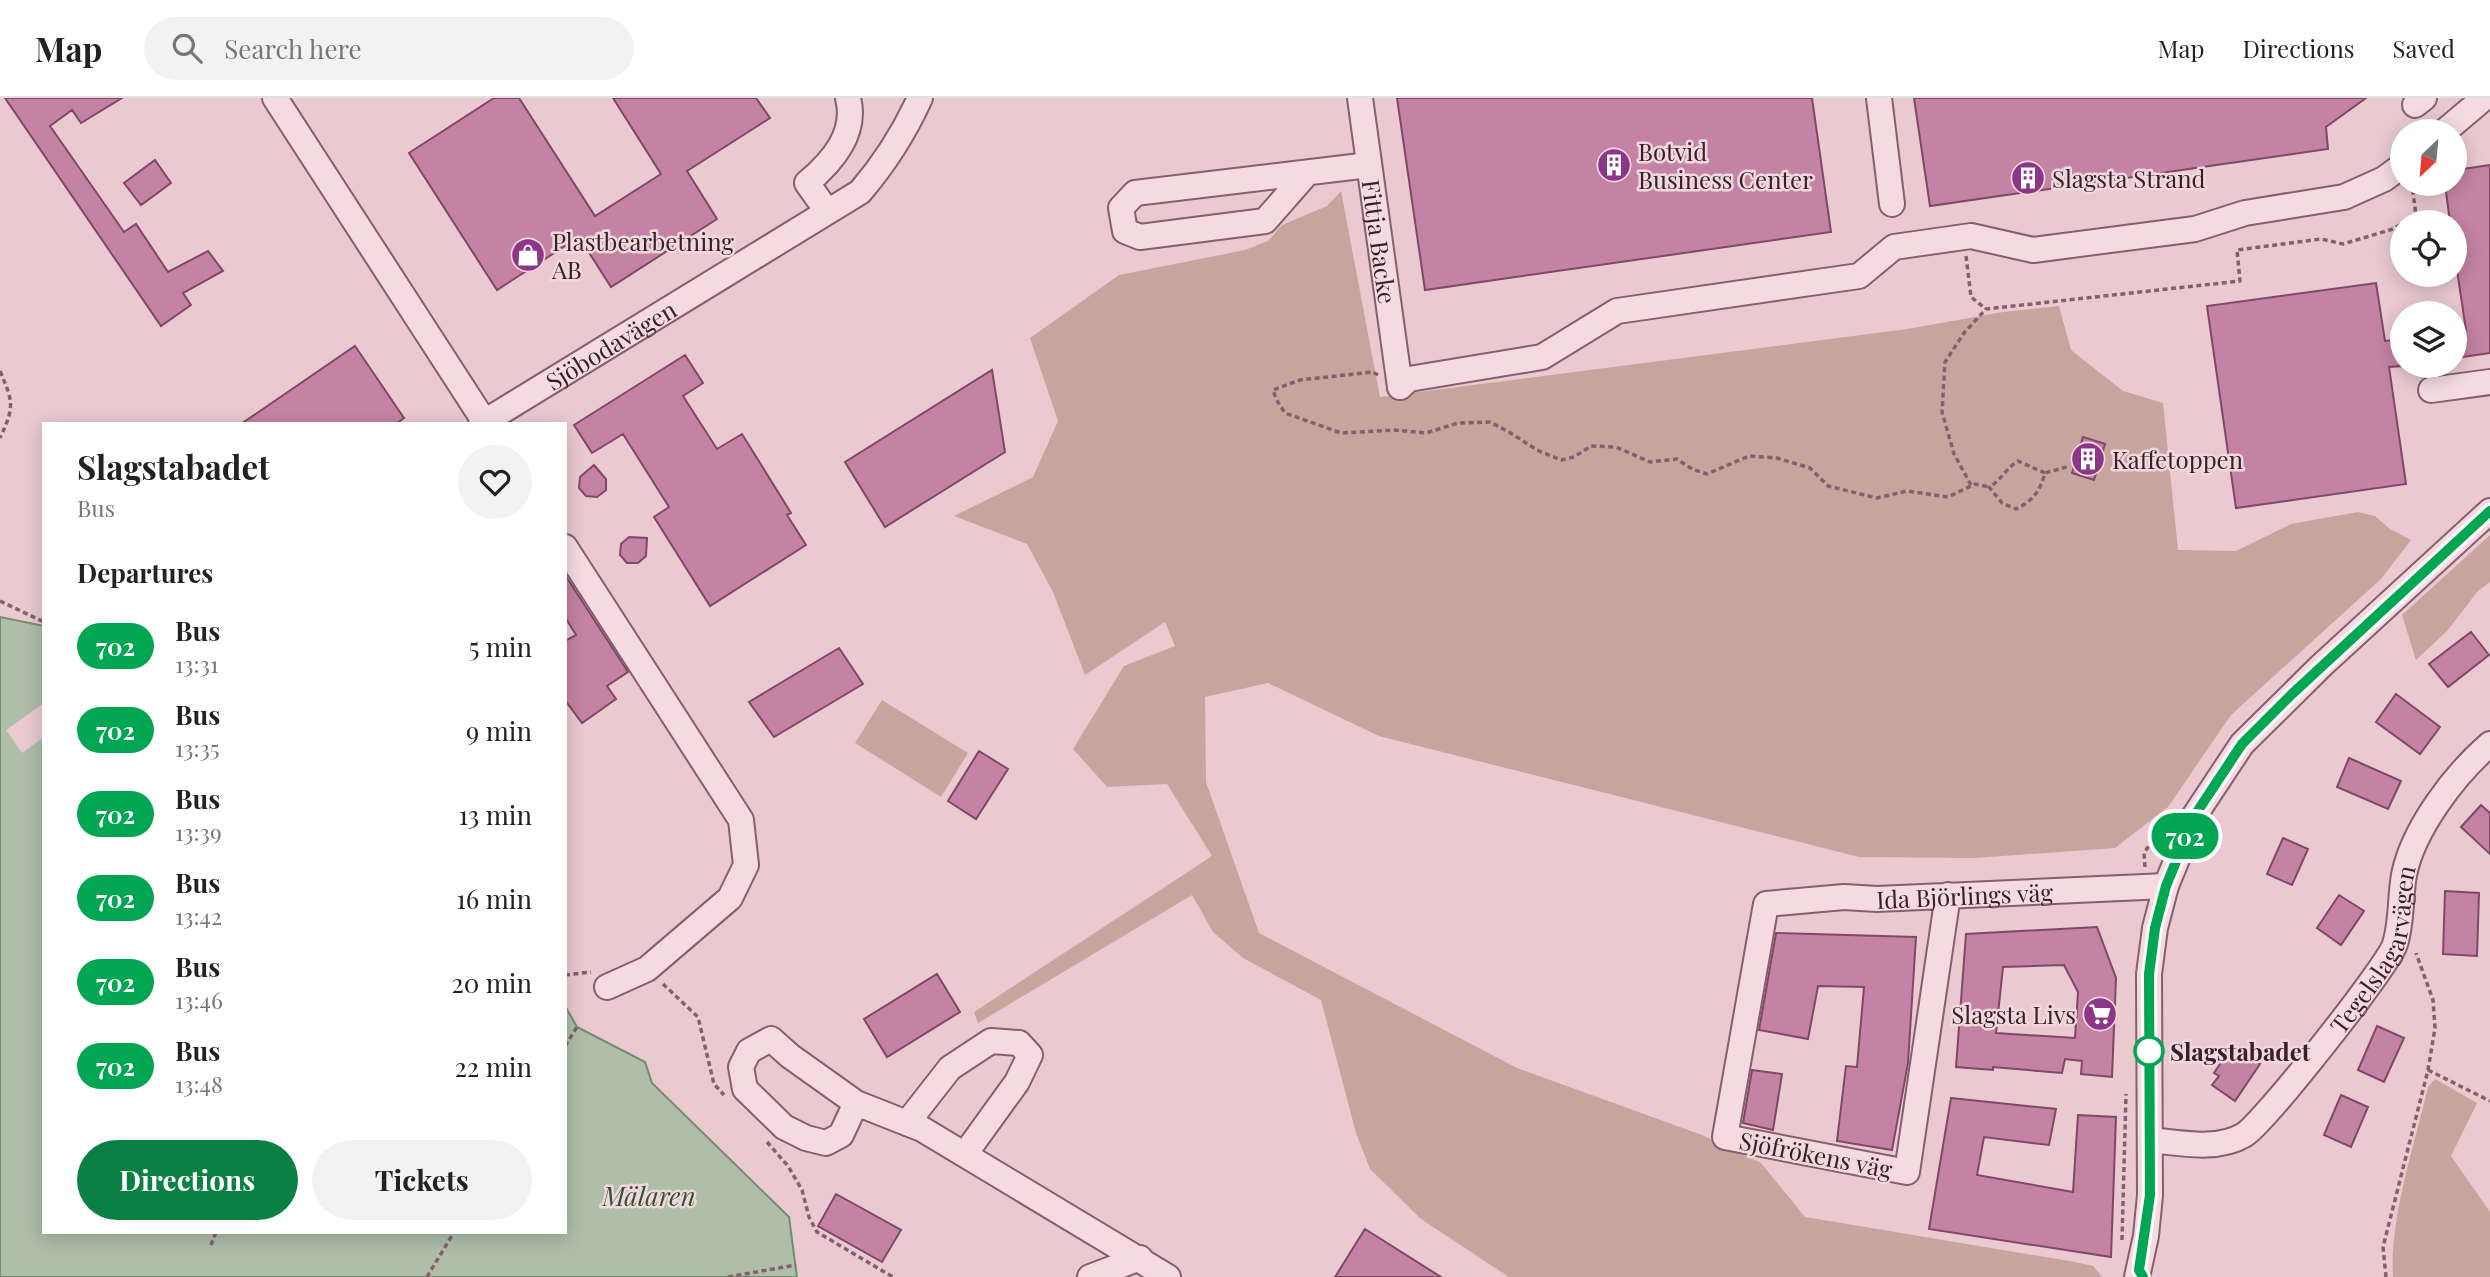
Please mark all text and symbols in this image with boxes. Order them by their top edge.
search box [144,17,634,80]
text: Map [35,26,102,70]
icon: search [168,29,206,67]
text: Search here [224,31,362,66]
text: Map [2158,32,2204,64]
text: Directions [2242,32,2355,64]
text: Saved [2393,32,2455,64]
north arrow [2390,119,2468,196]
map controls [2390,119,2467,378]
place label: Botvid Business Center [1638,135,1813,195]
building icon: Botvid Business Center [1595,146,1633,184]
building icon: Slagsta Strand [2009,159,2047,197]
place label: Slagsta Strand [2052,162,2206,194]
street label: Fittja Backe [1355,178,1404,306]
button: locate [2390,210,2467,287]
place label: Plastbearbetning AB [551,225,734,285]
shop icon: Plastbearbetning AB [509,236,547,274]
street label: Sjöbodavägen [539,292,682,397]
button: layers [2390,301,2467,378]
building icon: Kaffetoppen [2069,440,2107,478]
place label: Kaffetoppen [2112,443,2243,475]
text: Slagstabadet [77,444,270,488]
button: heart [458,445,532,519]
text: Bus [77,492,115,523]
text: Departures [77,555,213,590]
text: Bus [175,613,220,648]
text: 5 min [469,629,532,664]
text: 702 [96,630,135,662]
text: 13:31 [175,648,219,679]
text: Bus [175,697,220,732]
text: 9 min [466,713,532,748]
text: 702 [96,714,135,746]
text: 13:35 [175,732,220,763]
text: Bus [175,781,220,816]
text: 13 min [458,797,532,832]
text: 702 [96,798,135,830]
line badge: 702 [2145,813,2225,859]
text: 13:39 [175,816,222,847]
text: 702 [2166,820,2204,852]
street label: Tegelslagarvägen [2322,862,2422,1040]
text: Bus [175,865,220,900]
street label: Ida Björlings väg [1876,875,2054,915]
text: 16 min [456,881,532,916]
text: 702 [96,882,135,914]
text: 13:42 [175,900,222,931]
text: Bus [175,949,220,984]
text: 20 min [451,965,532,1000]
text: 702 [96,966,135,998]
text: 13:46 [175,984,223,1015]
supermarket icon: Slagsta Livs [2081,995,2119,1033]
place label: Slagsta Livs [1951,998,2076,1030]
text: Bus [175,1033,220,1068]
place label: Slagstabadet [2170,1035,2311,1067]
marker: Slagstabadet [2134,1036,2164,1066]
text: 22 min [454,1049,532,1084]
text: 702 [96,1050,135,1082]
text: 13:48 [175,1068,223,1099]
street label: Sjöfrökens väg [1737,1124,1895,1185]
button: Directions [77,1140,298,1220]
button: Tickets [312,1140,532,1220]
water label: Mälaren [601,1178,696,1213]

